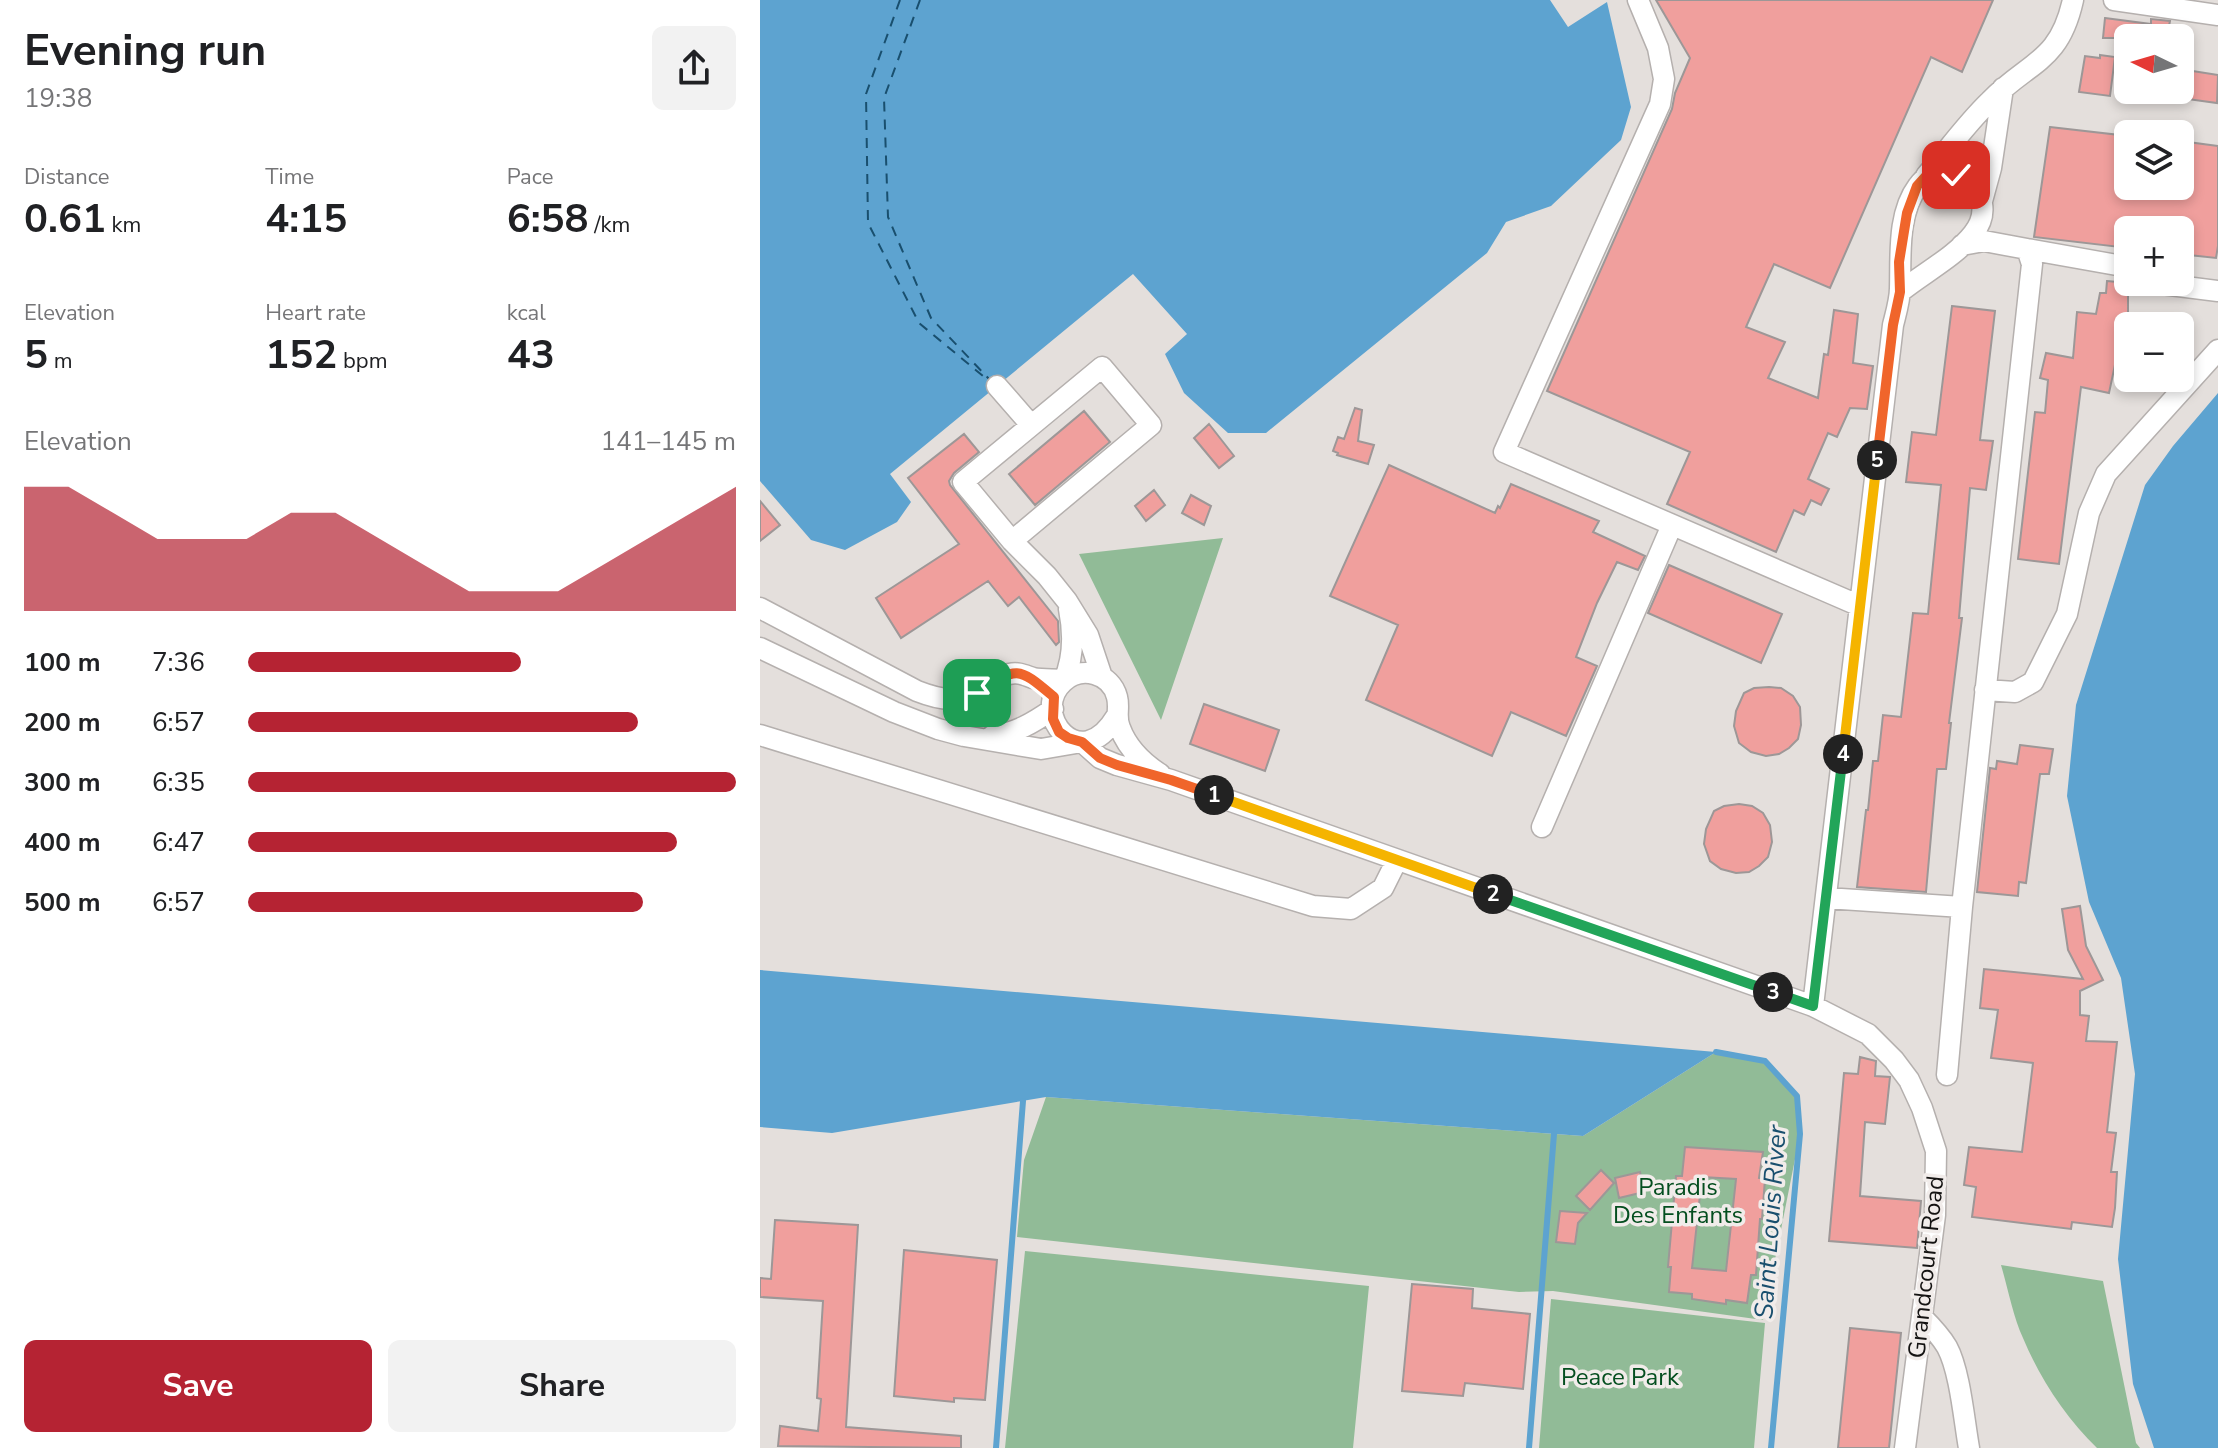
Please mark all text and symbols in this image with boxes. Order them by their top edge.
text: Evening run [24,21,266,81]
north arrow [2114,24,2194,104]
map controls [2114,24,2194,392]
button: share [652,26,736,110]
text: 19:38 [24,81,92,116]
button: layers [2114,120,2194,200]
pin [1922,141,1990,209]
icon: check [1934,153,1978,197]
text: Distance [24,162,109,192]
text: Time [265,162,314,192]
text: Pace [507,162,553,192]
text: 0.61 [24,192,106,246]
text: 4:15 [265,192,347,246]
text: 6:58 [507,192,589,246]
text: km [106,210,141,240]
text: /km [589,210,630,240]
button: + [2114,216,2194,296]
text: Elevation [24,298,115,328]
text: Heart rate [265,298,366,328]
text: kcal [507,298,546,328]
button: − [2114,312,2194,392]
text: 5 [24,328,48,382]
text: 152 [265,328,337,382]
text: 43 [507,328,555,382]
text: m [48,346,73,376]
text: bpm [337,346,387,376]
text: Elevation [24,424,132,459]
text: 141–145 m [600,424,736,459]
pin: 5 [1857,440,1897,480]
text: 5 [1870,445,1884,475]
text: 100 m [24,645,101,680]
text: 7:36 [152,645,205,680]
pin [943,659,1011,727]
icon: arrive [955,671,999,715]
text: 200 m [24,705,101,740]
text: 6:57 [152,705,205,740]
pin: 4 [1823,734,1863,774]
text: 4 [1836,739,1850,769]
text: 300 m [24,765,101,800]
text: 6:35 [152,765,205,800]
pin: 1 [1194,775,1234,815]
text: 1 [1207,780,1221,810]
text: 400 m [24,825,101,860]
text: 6:47 [152,825,205,860]
pin: 2 [1473,874,1513,914]
text: 2 [1486,879,1500,909]
text: 500 m [24,885,101,920]
text: 6:57 [152,885,205,920]
pin: 3 [1753,972,1793,1012]
text: 3 [1766,977,1780,1007]
water label: Saint Louis River [1746,1123,1795,1320]
park label: Paradis Des Enfants [1613,1171,1743,1231]
street label: Grandcourt Road [1900,1174,1952,1360]
button: Save [24,1340,372,1432]
button: Share [388,1340,736,1432]
park label: Peace Park [1561,1361,1680,1393]

